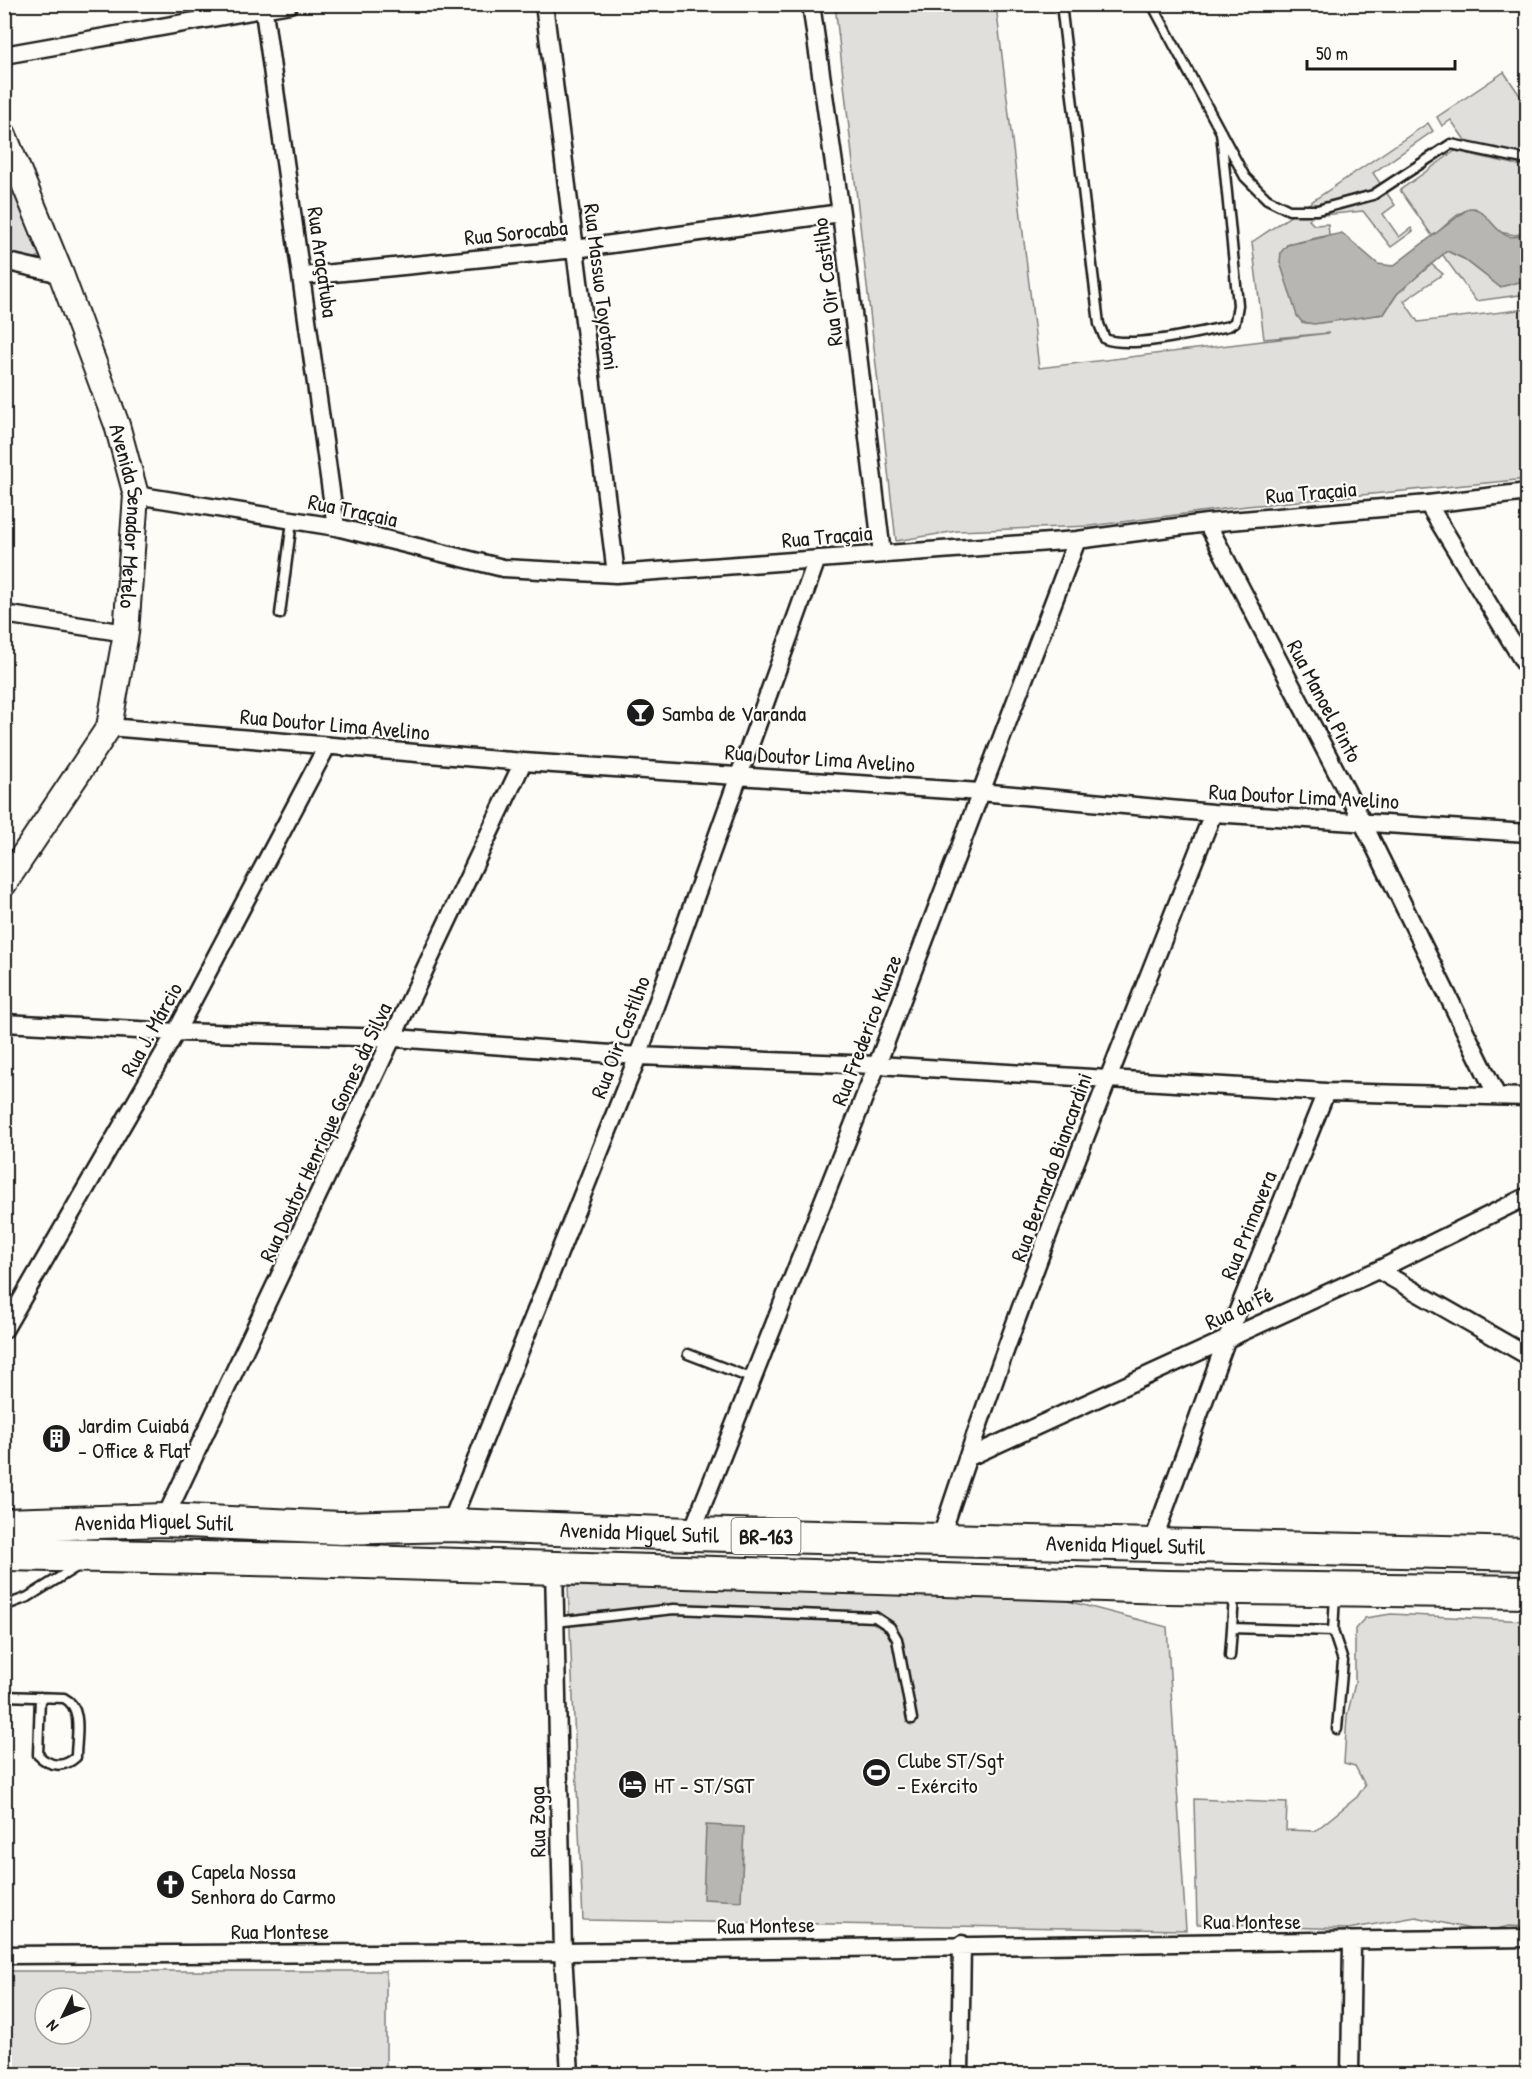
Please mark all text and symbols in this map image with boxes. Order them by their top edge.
scale bar [1307,33,1456,71]
text: 50 m [1316,41,1348,66]
street label: Rua Massuo Toyotomi [577,202,627,372]
street label: Rua Araçatuba [300,205,346,320]
street label: Rua Sorocaba [463,212,569,252]
street label: Rua Oir Castilho [804,216,850,348]
street label: Avenida Senador Metelo [102,420,151,610]
street label: Rua Traçaia [1265,473,1358,511]
street label: Rua Traçaia [306,486,401,534]
street label: Rua Traçaia [781,517,874,555]
street label: Rua Manoel Pinto [1280,635,1370,768]
bar icon: Samba de Varanda [625,697,657,729]
place label: Samba de Varanda [662,698,806,728]
street label: Rua Doutor Lima Avelino [239,701,431,747]
street label: Rua Doutor Lima Avelino [724,736,916,780]
street label: Rua Doutor Lima Avelino [1208,776,1400,816]
street label: Rua Frederico Kunze [823,950,909,1110]
street label: Rua Oir Castilho [583,971,657,1102]
street label: Rua J. Márcio [113,977,189,1081]
street label: Rua Doutor Henrique Gomes da Silva [252,997,399,1267]
street label: Rua Bernardo Biancardini [1003,1068,1099,1266]
street label: Rua Primavera [1213,1166,1284,1284]
street label: Rua da Fé [1200,1279,1278,1337]
place label: Jardim Cuiabá - Office & Flat [78,1410,190,1465]
building icon: Jardim Cuiabá - Office & Flat [41,1422,73,1454]
street label: Avenida Miguel Sutil [74,1505,234,1538]
street label: Avenida Miguel Sutil [560,1514,720,1550]
road number: BR-163 [732,1518,801,1554]
street label: Avenida Miguel Sutil [1046,1527,1205,1561]
place label: Clube ST/Sgt - Exército [897,1745,1004,1800]
sports icon: Clube ST/Sgt - Exército [860,1757,892,1789]
hotel icon: HT - ST/SGT [617,1769,649,1801]
place label: HT - ST/SGT [654,1770,755,1800]
street label: Rua Zoga [521,1786,553,1858]
place label: Capela Nossa Senhora do Carmo [191,1856,336,1911]
church icon: Capela Nossa Senhora do Carmo [154,1868,186,1900]
street label: Rua Montese [1203,1906,1301,1936]
street label: Rua Montese [717,1909,815,1941]
street label: Rua Montese [231,1916,329,1946]
north arrow [33,1986,93,2046]
text: N [41,2015,63,2037]

